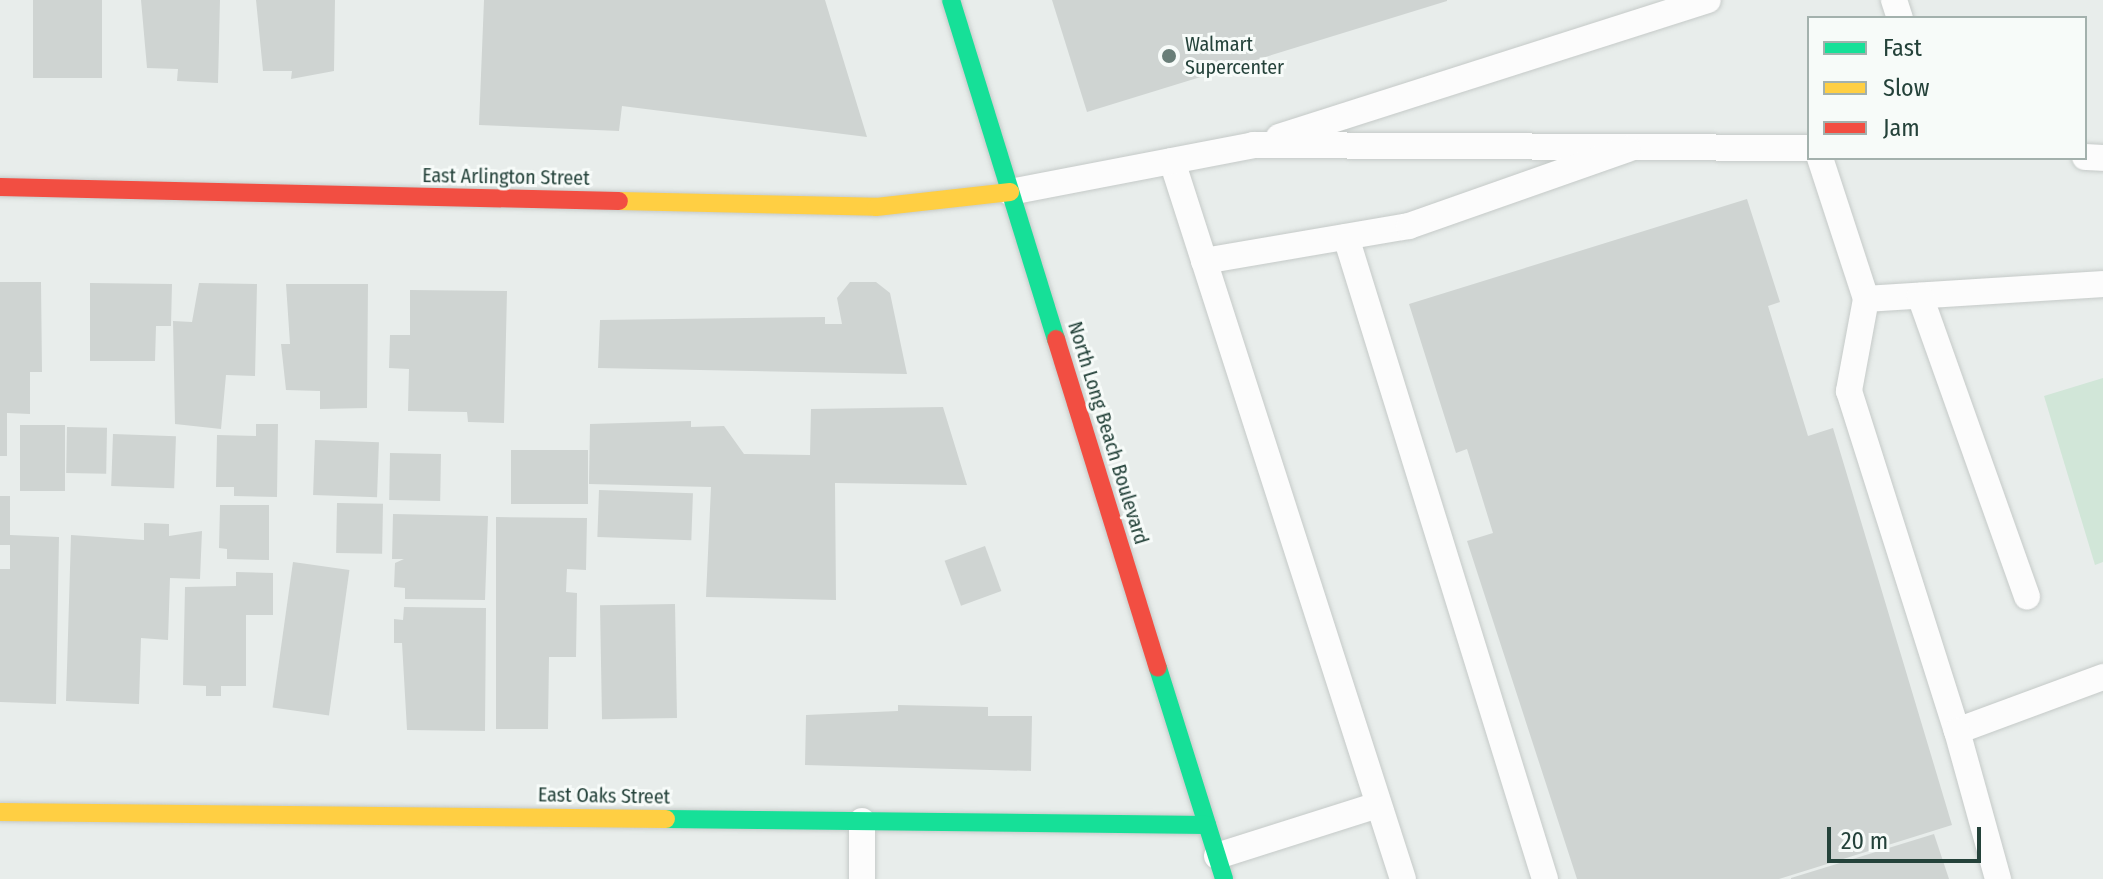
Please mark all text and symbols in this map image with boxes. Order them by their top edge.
legend [1807,16,2087,160]
place label: Walmart Supercenter [1185,32,1284,79]
text: Fast [1883,34,1922,62]
marker: Walmart Supercenter [1160,47,1178,65]
text: Slow [1883,74,1929,102]
text: Jam [1883,114,1920,142]
street label: East Arlington Street [422,164,590,190]
street label: North Long Beach Boulevard [1063,319,1153,547]
street label: East Oaks Street [538,783,670,809]
scale bar [1831,811,1985,861]
text: 20 m [1841,827,1888,855]

